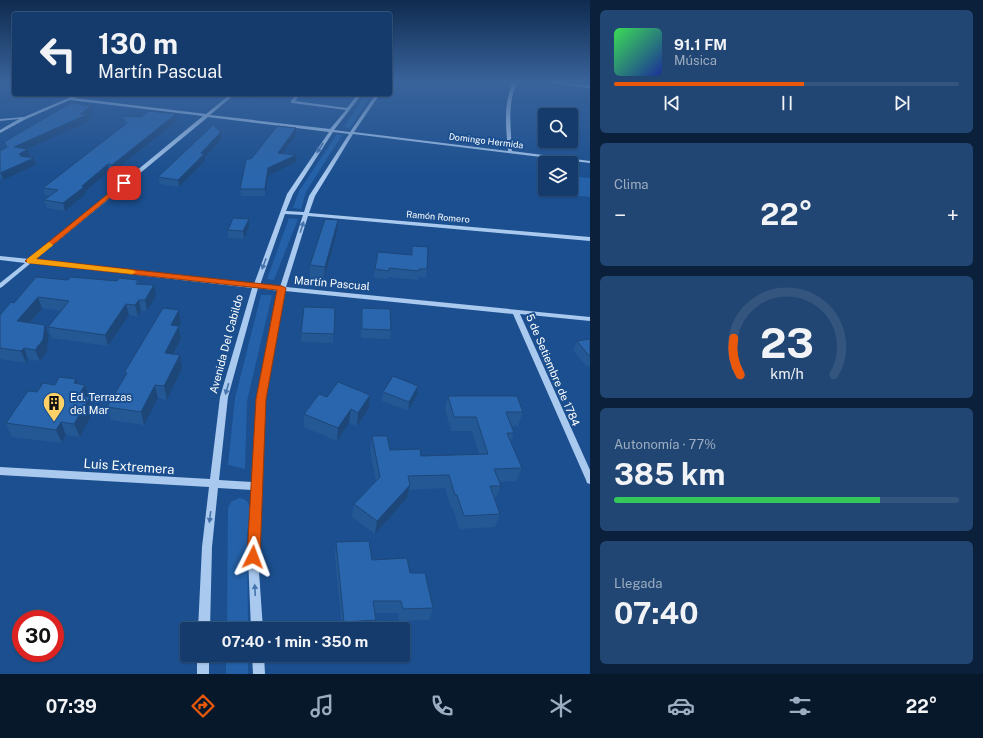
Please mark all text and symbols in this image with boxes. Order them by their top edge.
text: 130 m [98,27,178,60]
icon: left [32,28,84,80]
text: 91.1 FM [674,36,727,53]
text: Música [674,53,717,68]
text: Martín Pascual [98,61,223,82]
icon: previous [661,92,683,114]
icon: pause [776,92,798,114]
icon: next [891,92,913,114]
map controls [538,108,578,196]
button: search [538,108,578,148]
street label: Domingo Hermida [448,130,524,151]
one-way arrow [317,142,324,154]
button: layers [538,156,578,196]
pin [107,166,141,200]
icon: arrive [113,172,135,194]
text: Clima [614,177,649,192]
text: 22° [760,196,813,232]
text: − [614,202,626,228]
text: + [947,202,959,228]
street label: Ramón Romero [406,208,470,225]
one-way arrow [299,221,305,233]
one-way arrow [260,258,266,270]
street label: Martín Pascual [294,274,370,292]
street label: Avenida Del Cabildo [207,293,245,395]
street label: 5 de Setiembre de 1784 [524,312,582,428]
text: 23 [759,318,814,367]
text: km/h [770,365,803,382]
one-way arrow [224,383,230,395]
building icon: Ed. Terrazas del Mar [41,390,67,423]
place label: Ed. Terrazas del Mar [70,391,132,416]
text: Autonomía · 77% [614,437,716,452]
street label: Luis Extremera [83,456,175,477]
text: 385 km [614,456,725,492]
one-way arrow [207,511,214,523]
position arrow [232,536,274,578]
text: Llegada [614,576,662,591]
one-way arrow [252,583,258,596]
text: 07:40 [614,595,699,631]
speed limit sign: 30 [12,610,64,662]
text: 07:40 · 1 min · 350 m [222,633,368,650]
icon: directions [189,692,217,720]
icon: music [308,692,336,720]
icon: phone [428,692,456,720]
icon: climate [547,692,575,720]
icon: car [667,692,695,720]
icon: filters [786,692,814,720]
text: 07:39 [46,696,97,717]
text: 22° [906,696,937,717]

